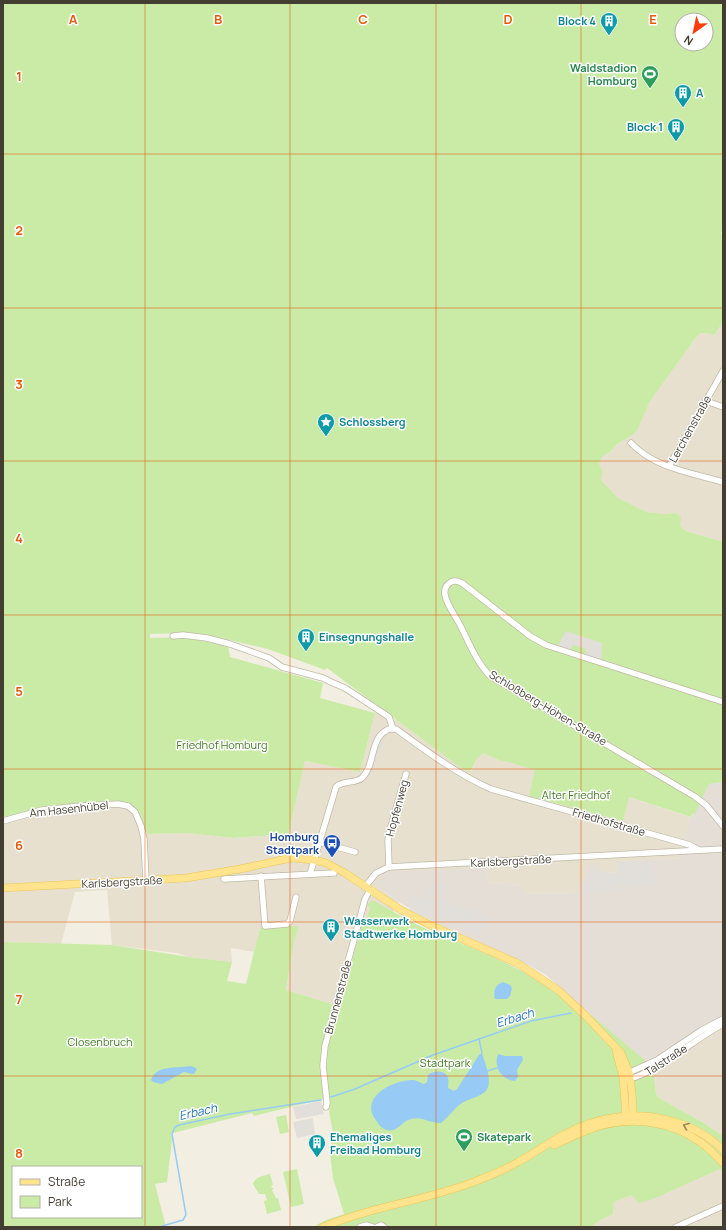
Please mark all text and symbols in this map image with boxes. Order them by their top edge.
text: A [69,10,78,28]
text: B [214,10,222,28]
text: C [358,10,368,28]
text: D [503,10,513,28]
text: E [649,10,657,28]
building icon: Block 4 [599,11,619,36]
north arrow [674,12,714,52]
place label: Block 4 [558,13,596,28]
text: N [681,32,696,49]
place label: Waldstadion Homburg [570,60,637,88]
sports icon: Waldstadion Homburg [640,64,660,89]
text: 1 [16,67,22,85]
building icon: A [673,83,693,108]
place label: A [696,85,704,100]
building icon: Block 1 [666,117,686,142]
place label: Block 1 [627,119,663,134]
text: 2 [15,221,23,239]
text: 3 [15,375,23,393]
street label: Lerchenstraße [665,392,714,465]
place icon: Schlossberg [316,412,336,437]
place label: Schlossberg [339,414,405,429]
text: 4 [15,529,23,547]
building icon: Einsegnungshalle [296,627,316,652]
place label: Einsegnungshalle [319,629,415,644]
street label: Schloßberg-Höhen-Straße [487,666,610,749]
text: 5 [15,682,23,700]
park label: Friedhof Homburg [177,737,267,752]
street label: Hopfenweg [382,778,411,838]
park label: Alter Friedhof [542,787,610,802]
street label: Am Hasenhübel [29,797,109,820]
street label: Friedhofstraße [571,804,648,839]
place label: Homburg Stadtpark [266,829,320,857]
bus stop icon: Homburg Stadtpark [322,833,342,858]
text: 6 [15,836,23,854]
street label: Karlsbergstraße [470,851,552,870]
street label: Karlsbergstraße [81,872,163,891]
place label: Wasserwerk Stadtwerke Homburg [344,913,457,941]
building icon: Wasserwerk Stadtwerke Homburg [321,917,341,942]
street label: Brunnenstraße [320,958,355,1036]
text: 7 [16,990,23,1008]
water label: Erbach [494,1003,537,1031]
park label: Closenbruch [67,1034,133,1049]
street label: Talstraße [642,1040,690,1079]
park label: Stadtpark [420,1055,471,1070]
water label: Erbach [177,1099,220,1124]
one-way arrow [683,1123,691,1131]
sports icon: Skatepark [454,1127,474,1152]
place label: Ehemaliges Freibad Homburg [330,1129,421,1157]
place label: Skatepark [477,1129,532,1144]
building icon: Ehemaliges Freibad Homburg [307,1133,327,1158]
text: 8 [15,1144,23,1162]
legend [12,1166,142,1218]
text: Straße [48,1173,85,1190]
text: Park [48,1193,73,1210]

